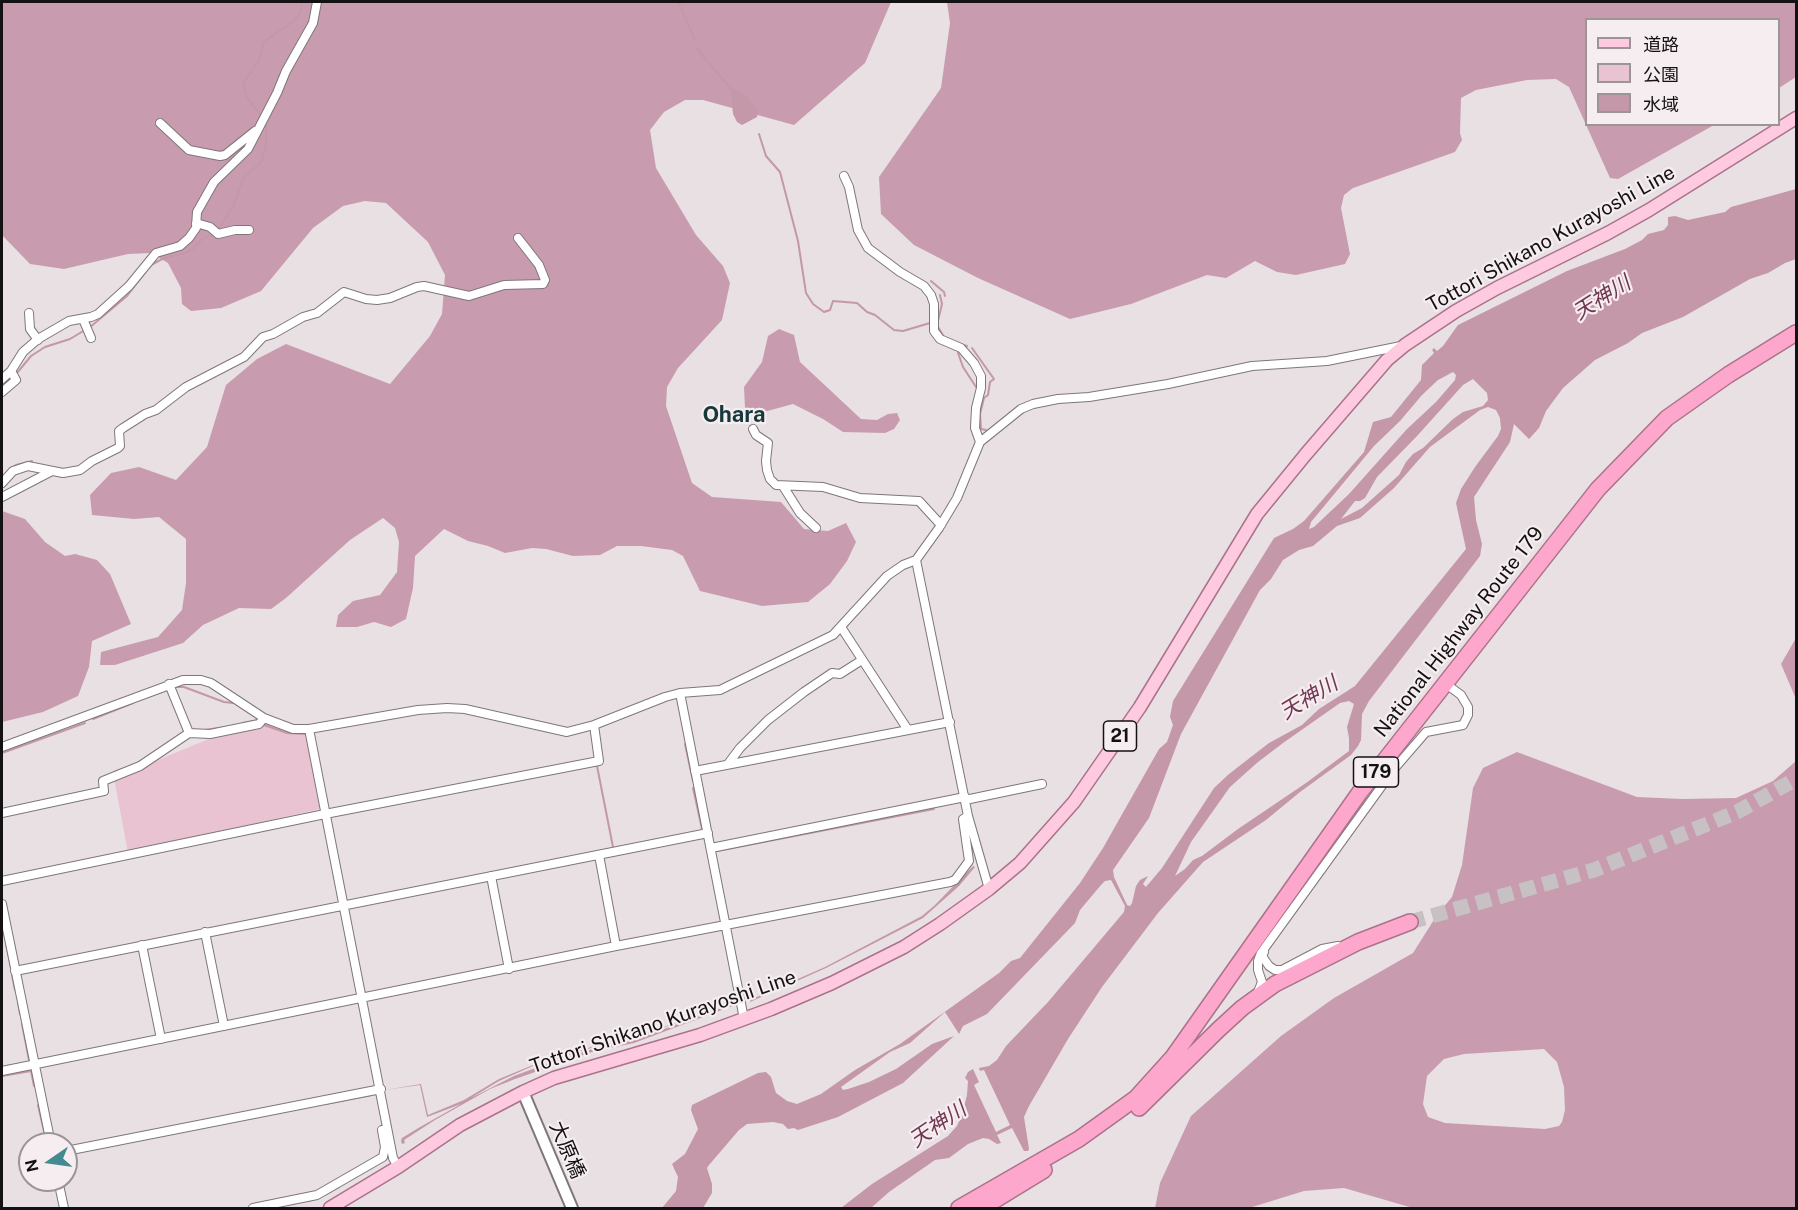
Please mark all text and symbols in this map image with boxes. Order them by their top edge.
legend [1585,18,1780,126]
text: 道路 [1643,34,1679,55]
text: 公園 [1643,64,1679,85]
text: 水域 [1643,94,1679,115]
street label: Tottori Shikano Kurayoshi Line [1423,161,1679,317]
water label: 天神川 [1569,271,1635,325]
district label: Ohara [702,402,766,428]
street label: National Highway Route 179 [1369,522,1549,742]
water label: 天神川 [1276,671,1342,725]
road number: 21 [1104,721,1136,751]
road number: 179 [1354,757,1398,787]
street label: Tottori Shikano Kurayoshi Line [527,965,799,1079]
water label: 天神川 [905,1097,971,1153]
street label: 大原橋 [544,1118,590,1182]
north arrow [18,1132,78,1192]
text: N [21,1157,43,1174]

